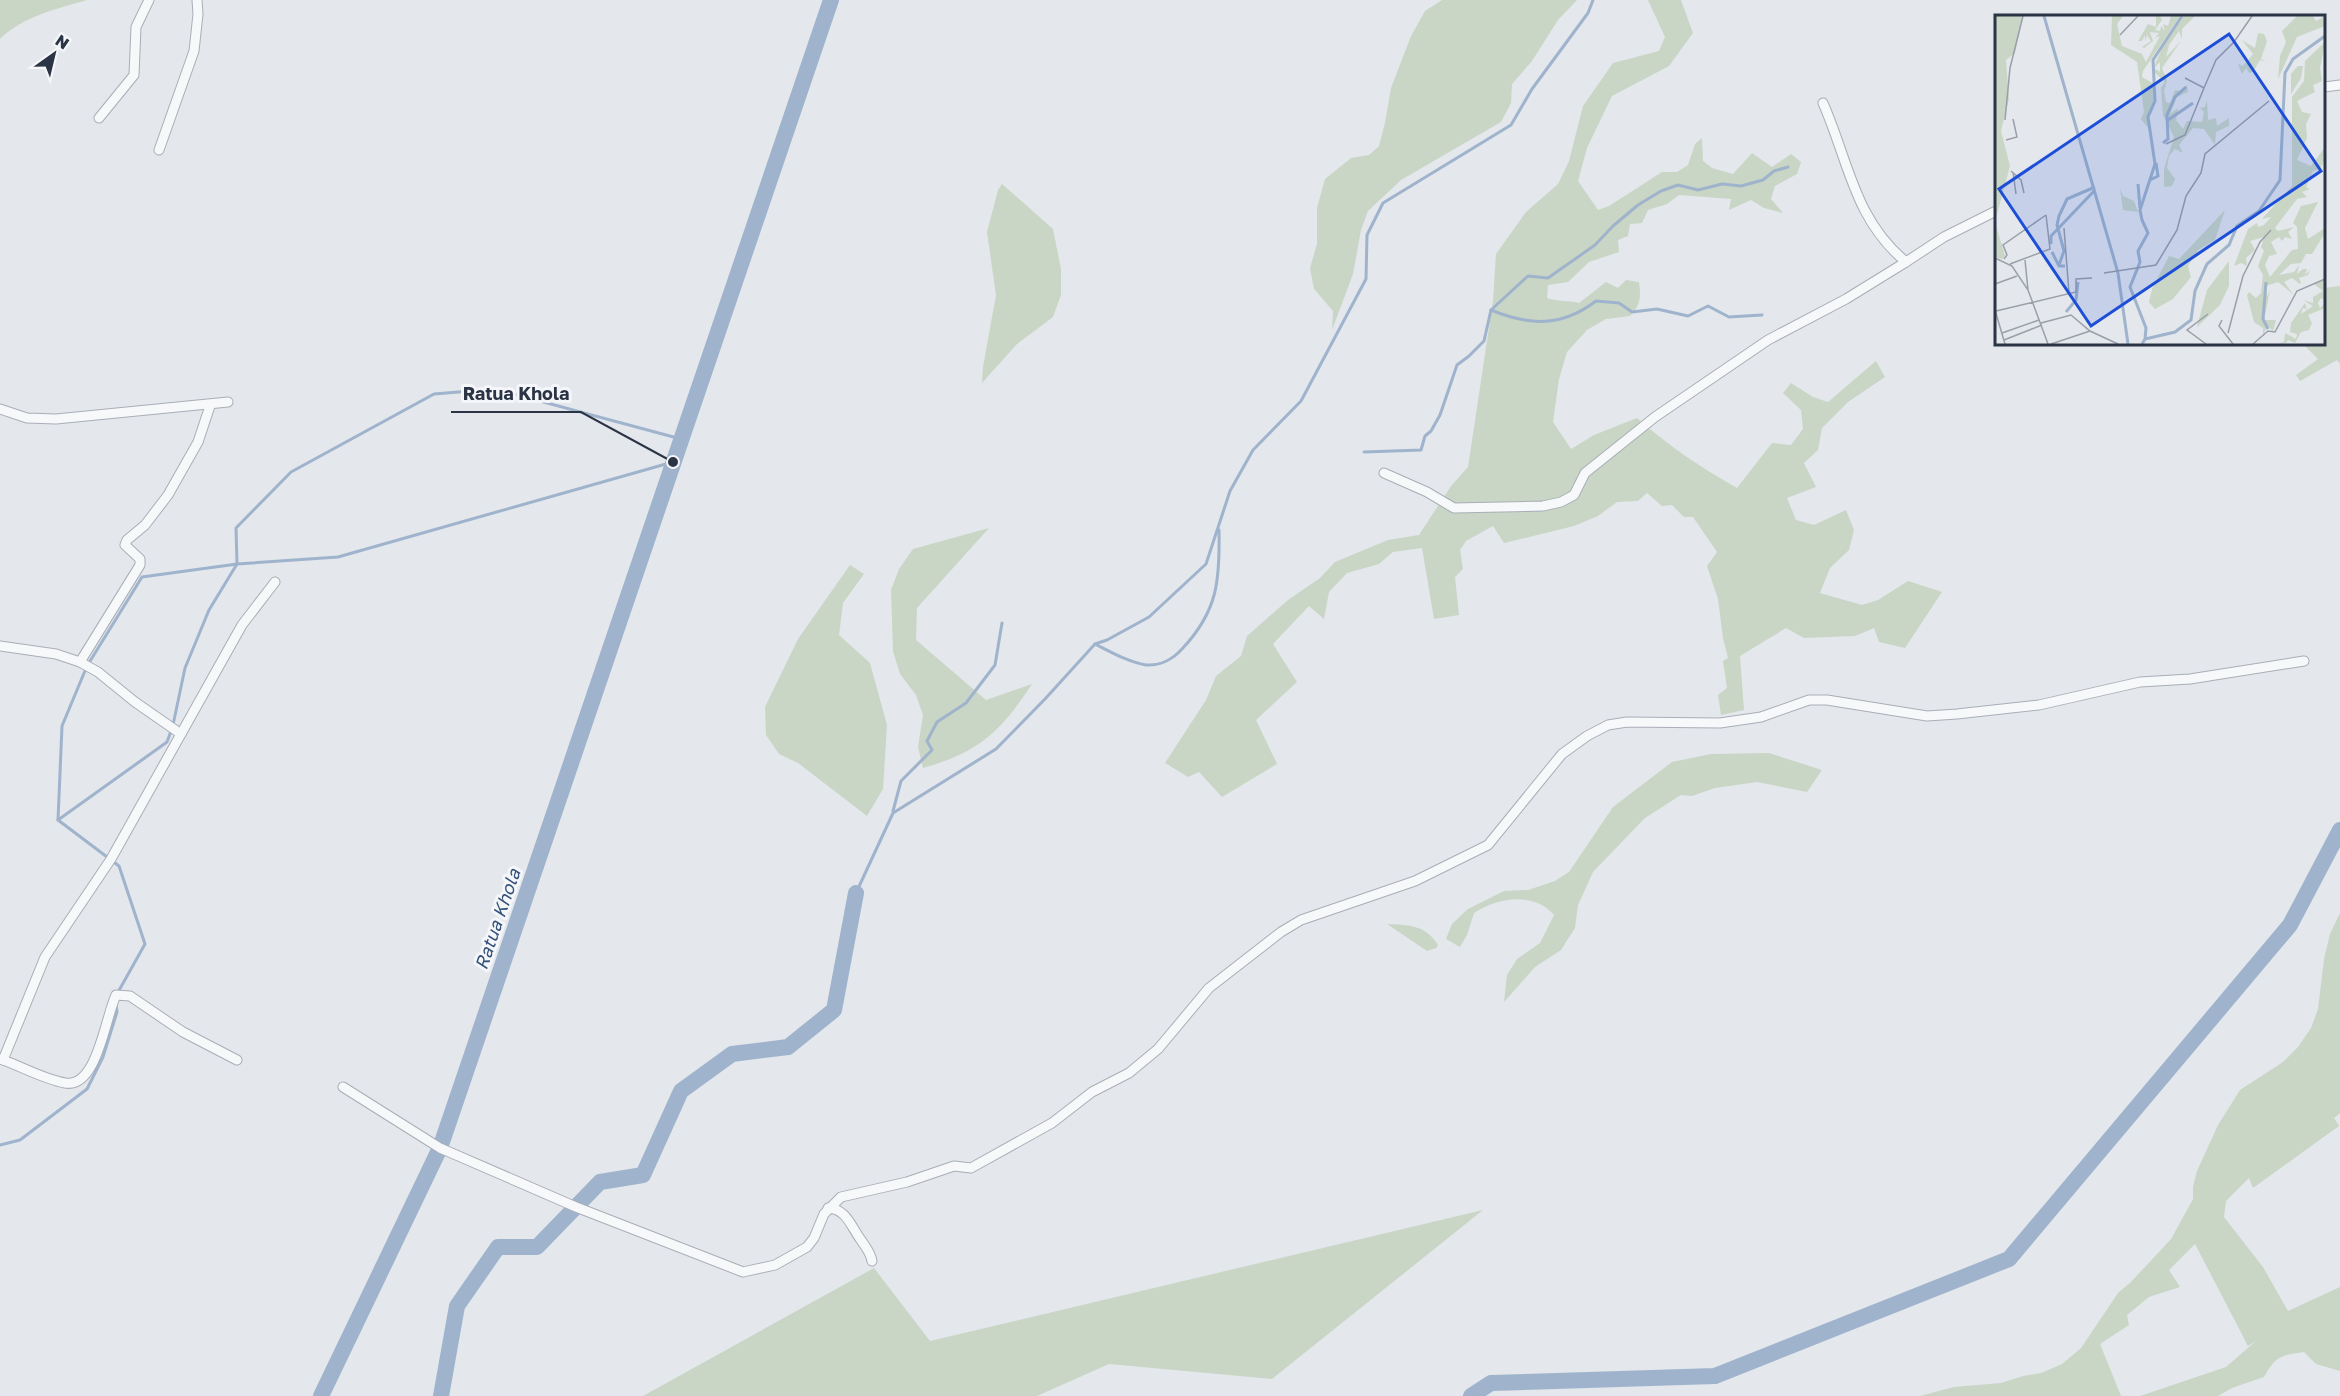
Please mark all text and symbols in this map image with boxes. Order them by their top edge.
inset map [1995,15,2325,345]
north arrow [24,24,84,84]
text: N [52,30,73,53]
callout: Ratua Khola [451,376,581,412]
text: Ratua Khola [463,382,569,404]
water label: Ratua Khola [470,865,525,972]

